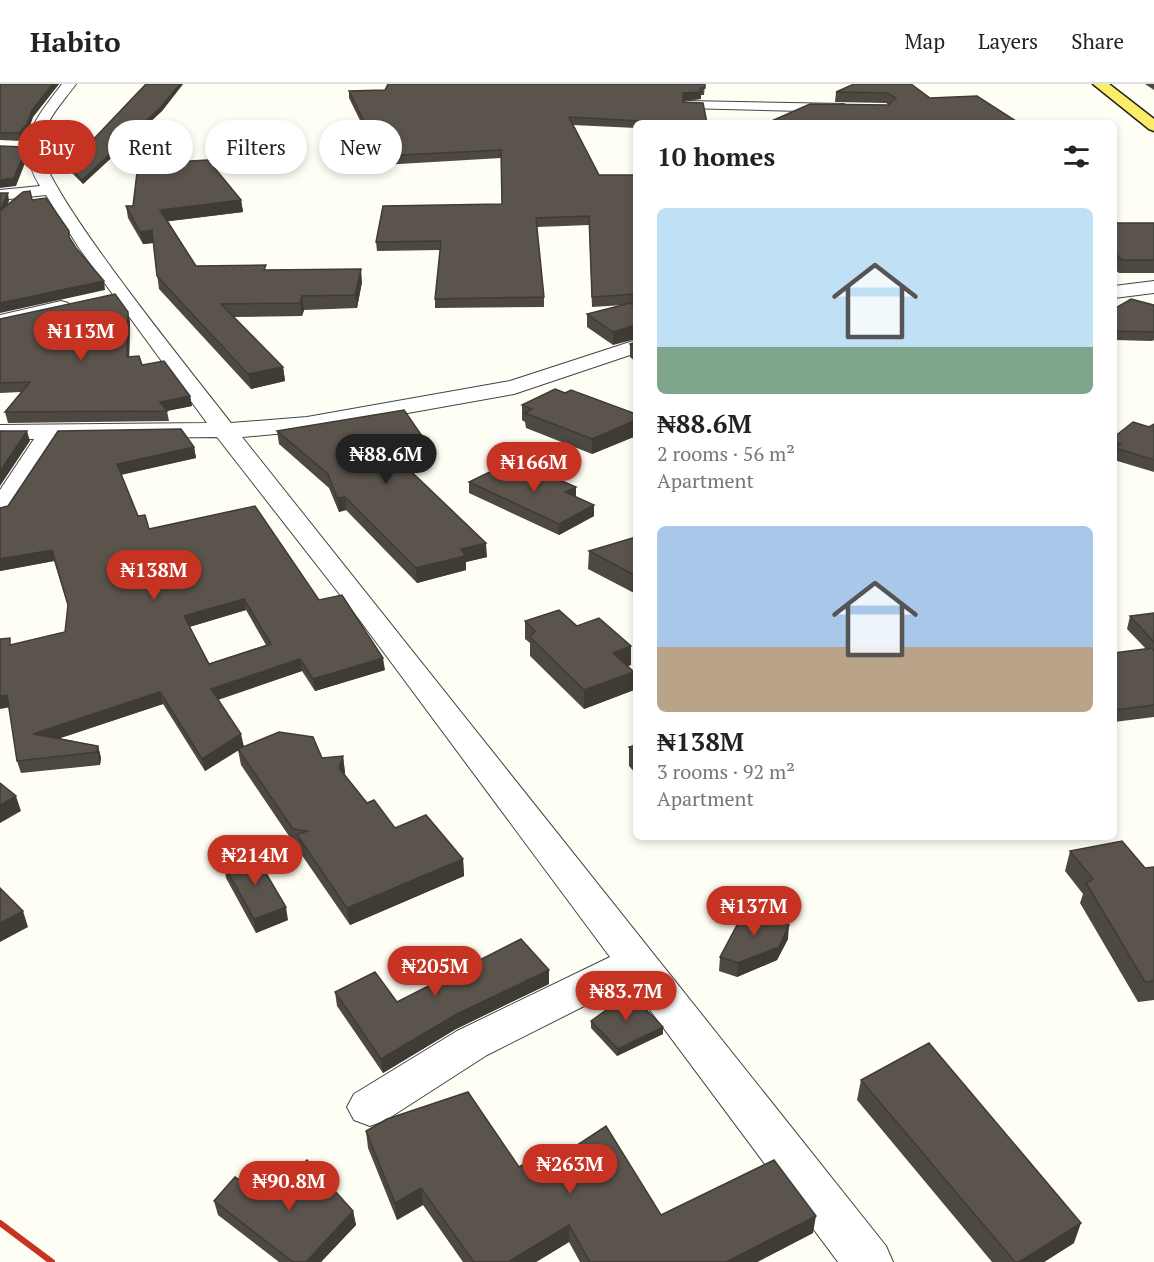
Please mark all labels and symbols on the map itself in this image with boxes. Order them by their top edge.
pin: ₦113M [39,311,123,362]
pin: ₦88.6M [337,434,435,485]
pin: ₦166M [492,442,576,493]
pin: ₦138M [112,550,196,601]
pin: ₦214M [213,835,297,886]
pin: ₦137M [712,886,796,937]
pin: ₦205M [393,946,477,997]
pin: ₦83.7M [577,971,675,1022]
pin: ₦263M [528,1144,612,1195]
pin: ₦90.8M [240,1161,338,1212]

